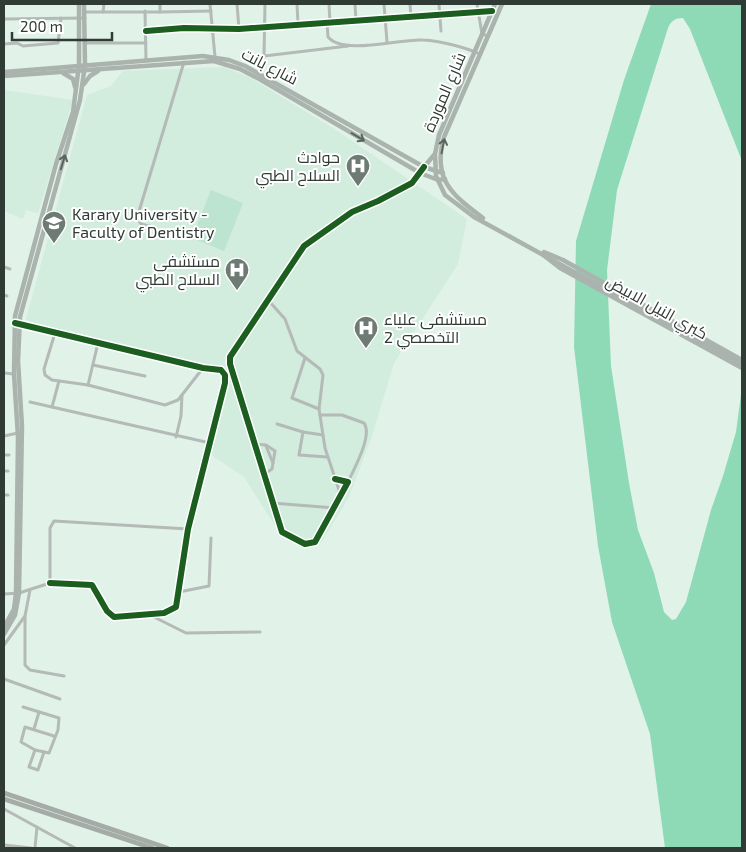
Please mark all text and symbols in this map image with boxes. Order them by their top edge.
scale bar [12,10,112,42]
text: 200 m [20,17,63,35]
street label: شارع بانت [237,43,302,91]
street label: شارع الموردة [418,49,472,136]
one-way arrow [351,132,365,142]
one-way arrow [438,138,448,154]
place label: حوادث السلاح الطبي [255,147,340,189]
hospital icon: حوادث السلاح الطبي [345,153,371,187]
one-way arrow [59,154,69,170]
place label: Karary University - Faculty of Dentistry [72,204,215,241]
school or university icon: Karary University - Faculty of Dentistry [41,210,67,244]
place label: مستشفى السلاح الطبي [135,251,220,293]
hospital icon: مستشفى السلاح الطبي [224,257,250,291]
street label: كبري النيل الابيض [601,271,711,347]
place label: مستشفى علياء التخصصي 2 [384,309,487,350]
hospital icon: مستشفى علياء التخصصي 2 [353,315,379,349]

